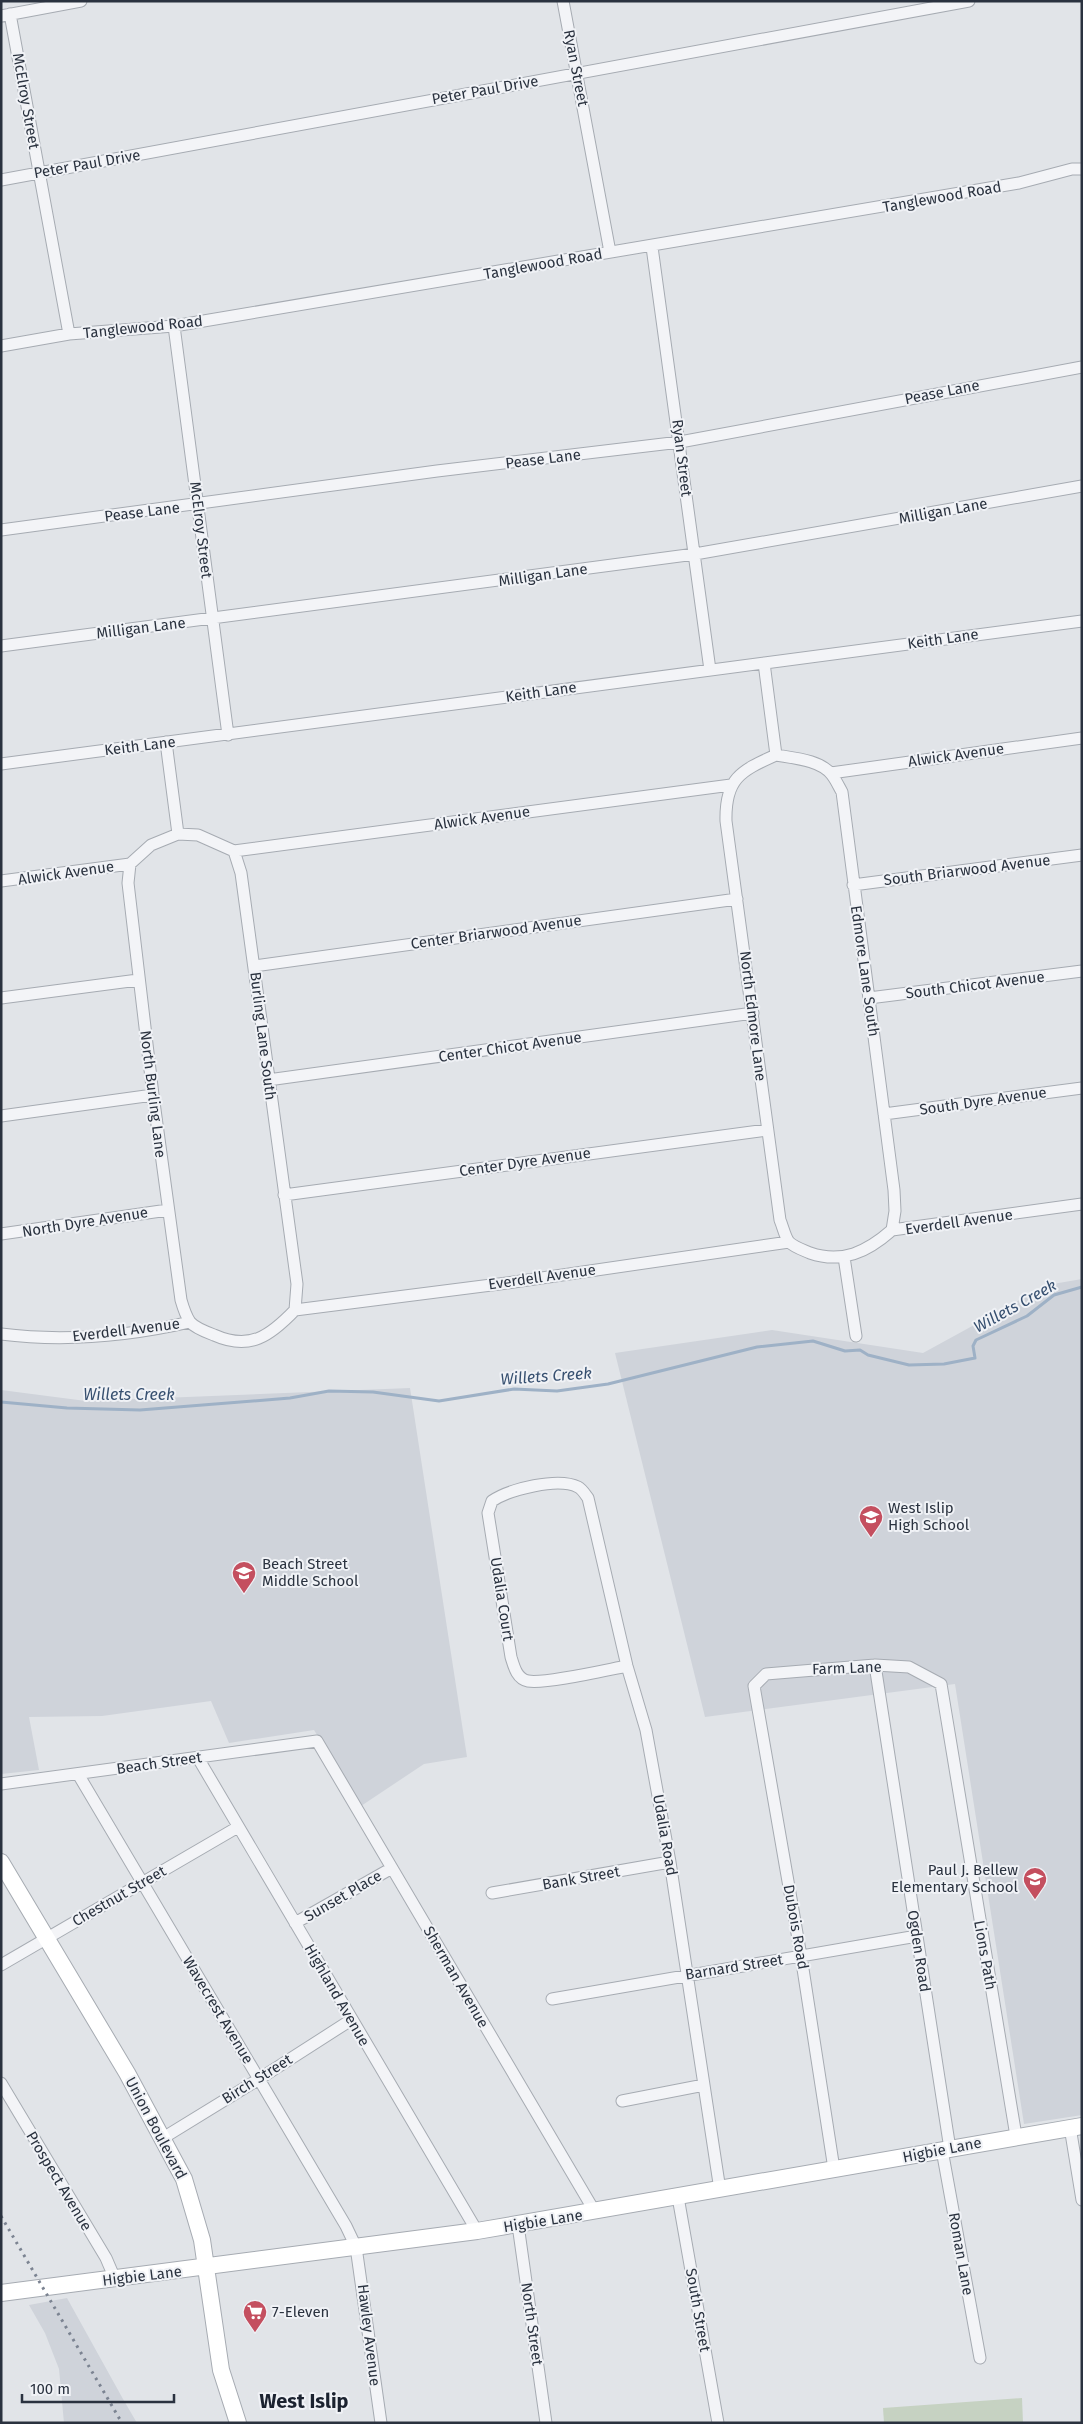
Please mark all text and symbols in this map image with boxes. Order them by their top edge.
street label: Ryan Street [560,28,592,108]
street label: McElroy Street [9,52,43,151]
street label: Peter Paul Drive [430,72,540,108]
street label: Peter Paul Drive [32,146,142,182]
street label: Tanglewood Road [881,178,1003,216]
street label: Tanglewood Road [482,245,604,283]
street label: Tanglewood Road [82,312,204,342]
street label: Pease Lane [903,376,981,408]
street label: Ryan Street [668,418,696,498]
street label: Pease Lane [504,445,582,473]
street label: McElroy Street [186,481,216,580]
street label: Milligan Lane [897,494,989,528]
street label: Pease Lane [103,498,181,526]
street label: Milligan Lane [497,560,589,590]
street label: Milligan Lane [95,614,187,642]
street label: Keith Lane [906,625,980,653]
street label: Keith Lane [504,678,578,706]
street label: Keith Lane [103,733,177,759]
street label: Alwick Avenue [907,739,1005,771]
street label: Alwick Avenue [433,802,531,834]
street label: South Briarwood Avenue [883,851,1051,889]
street label: Alwick Avenue [17,857,115,889]
street label: Edmore Lane South [847,904,883,1038]
street label: Center Briarwood Avenue [409,911,583,953]
street label: North Edmore Lane [736,950,770,1082]
street label: South Chicot Avenue [904,968,1046,1002]
street label: Burling Lane South [246,971,280,1101]
street label: Center Chicot Avenue [437,1028,583,1066]
street label: North Burling Lane [136,1029,170,1159]
street label: South Dyre Avenue [918,1083,1048,1119]
street label: Center Dyre Avenue [458,1144,592,1180]
street label: North Dyre Avenue [21,1203,149,1241]
street label: Everdell Avenue [904,1206,1014,1238]
street label: Everdell Avenue [487,1261,597,1293]
water label: Willets Creek [970,1275,1060,1337]
street label: Everdell Avenue [71,1314,181,1346]
water label: Willets Creek [500,1363,593,1389]
water label: Willets Creek [83,1385,175,1404]
place label: West Islip High School [888,1499,970,1534]
school or university icon: West Islip High School [858,1504,884,1538]
place label: Beach Street Middle School [262,1555,359,1590]
street label: Udalia Court [487,1556,518,1643]
school or university icon: Beach Street Middle School [231,1560,257,1594]
street label: Farm Lane [812,1658,882,1678]
street label: Beach Street [115,1748,203,1778]
street label: Udalia Road [649,1793,681,1877]
place label: Paul J. Bellew Elementary School [891,1861,1019,1896]
street label: Chestnut Street [69,1862,170,1930]
street label: Bank Street [541,1862,622,1894]
school or university icon: Paul J. Bellew Elementary School [1022,1866,1048,1900]
street label: Sunset Place [301,1867,385,1925]
street label: Dubois Road [780,1883,812,1971]
street label: Ogden Road [904,1909,934,1993]
street label: Lions Path [970,1919,1000,1991]
street label: Sherman Avenue [420,1923,492,2031]
street label: Highland Avenue [300,1941,374,2049]
street label: Barnard Street [684,1950,785,1984]
street label: Wavecrest Avenue [179,1953,257,2067]
street label: Birch Street [219,2050,296,2108]
street label: Union Boulevard [121,2074,191,2182]
street label: Prospect Avenue [22,2128,96,2234]
street label: Higbie Lane [901,2134,983,2166]
street label: Higbie Lane [502,2206,584,2236]
street label: Roman Lane [945,2211,977,2297]
street label: Higbie Lane [101,2262,183,2290]
street label: South Street [682,2267,714,2354]
street label: North Street [517,2281,547,2367]
street label: Hawley Avenue [354,2283,384,2387]
supermarket icon: 7-Eleven [242,2299,268,2333]
place label: 7-Eleven [272,2303,329,2321]
scale bar [22,2372,175,2404]
text: 100 m [30,2380,70,2398]
district label: West Islip [260,2389,349,2413]

